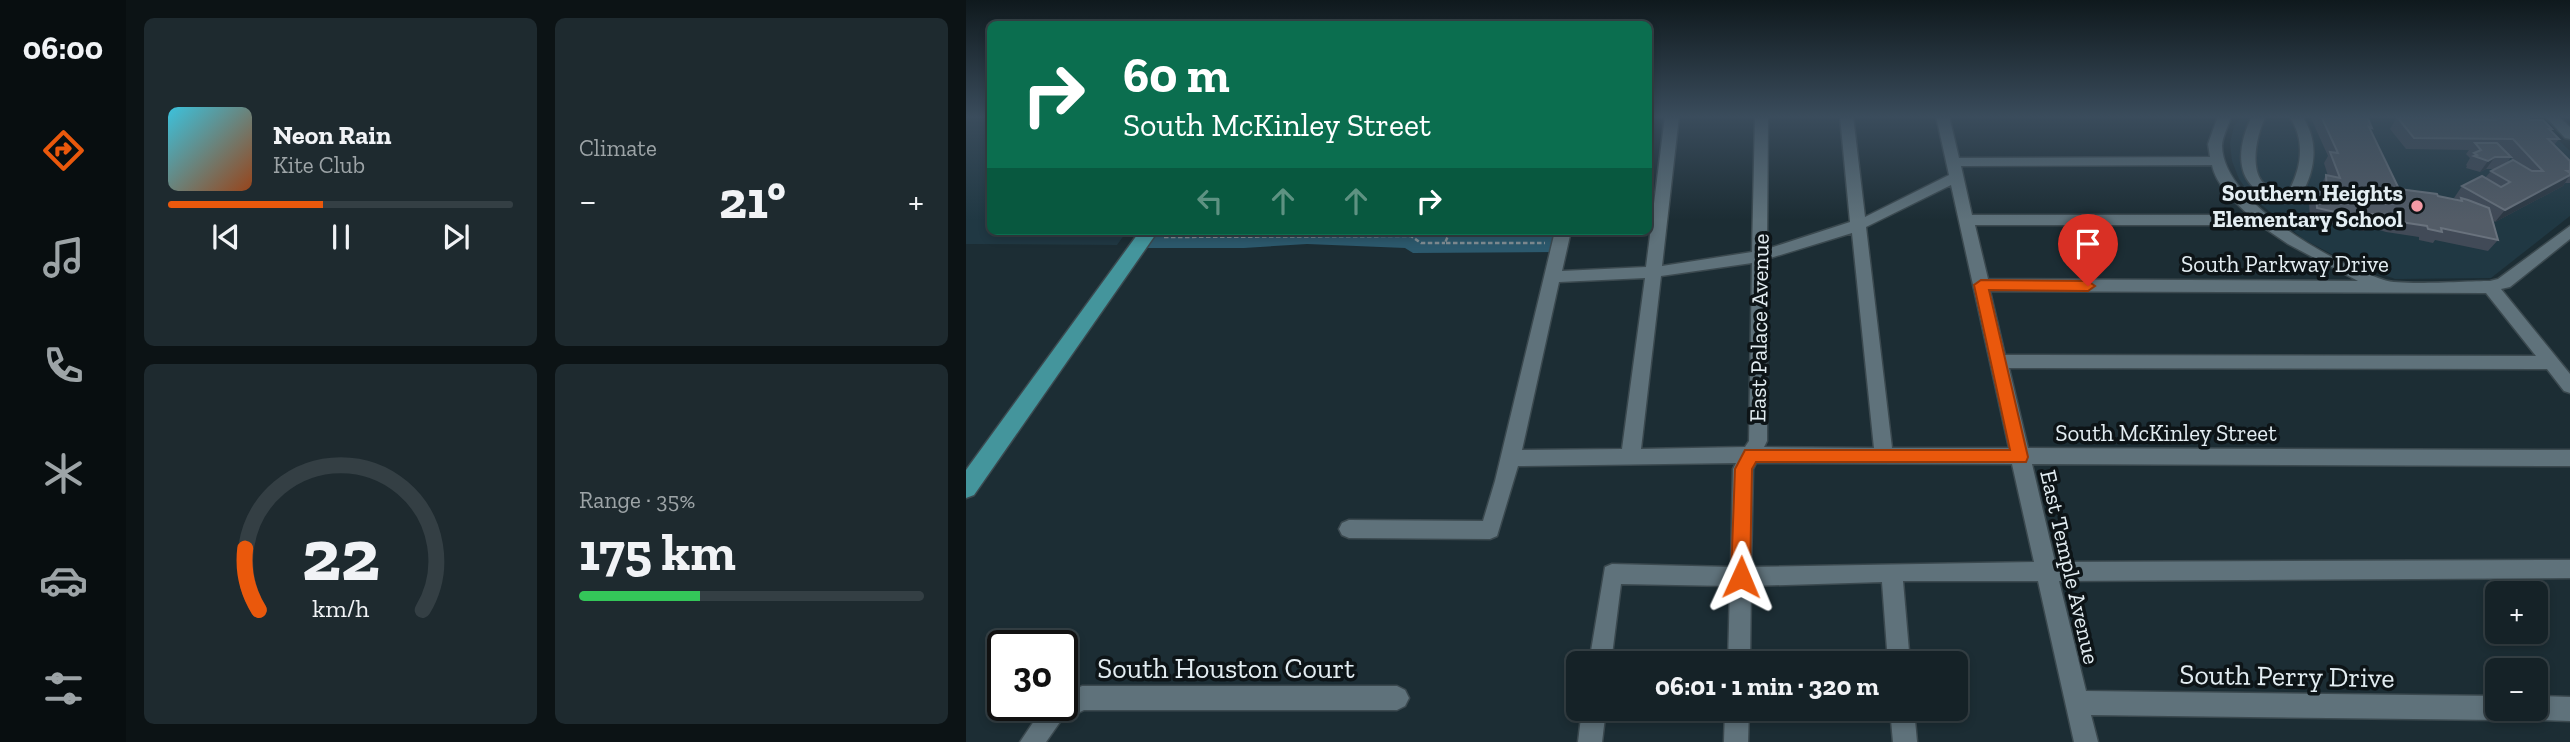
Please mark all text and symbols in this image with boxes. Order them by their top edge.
text: 06:00 [23,29,103,67]
text: 60 m [1123,46,1230,105]
icon: right [1008,49,1099,140]
text: South McKinley Street [1123,106,1431,144]
text: Neon Rain [273,119,391,151]
icon: directions [39,126,88,175]
text: Climate [579,134,657,162]
text: Kite Club [273,151,365,179]
text: 21° [719,169,786,231]
text: − [579,178,597,224]
text: + [908,178,924,224]
place label: Southern Heights Elementary School [2212,179,2403,233]
icon: left [1191,182,1229,220]
icon: ahead [1264,182,1302,220]
icon: ahead [1337,182,1375,220]
icon: right [1410,182,1448,220]
marker: Southern Heights Elementary School [2409,198,2425,214]
pin [2058,214,2118,286]
icon: previous [207,218,245,256]
icon: pause [322,218,360,256]
icon: next [437,218,475,256]
icon: arrive [2069,225,2107,263]
icon: music [39,233,88,282]
street label: East Palace Avenue [1743,233,1775,423]
street label: South Parkway Drive [2181,250,2389,278]
icon: phone [39,341,88,390]
street label: South McKinley Street [2055,419,2277,447]
icon: climate [39,449,88,498]
street label: East Temple Avenue [2034,467,2106,667]
text: Range · 35% [579,486,695,514]
text: 22 [301,511,380,599]
text: 175 km [579,521,736,583]
position arrow [1704,540,1778,614]
icon: car [39,556,88,605]
map controls [2485,581,2548,721]
button: + [2485,581,2548,644]
text: km/h [312,593,369,623]
speed limit sign: 30 [987,630,1078,721]
street label: South Houston Court [1097,652,1355,685]
street label: South Perry Drive [2179,658,2395,694]
button: − [2485,658,2548,721]
icon: filters [39,664,88,713]
text: 06:01 · 1 min · 320 m [1655,670,1879,702]

